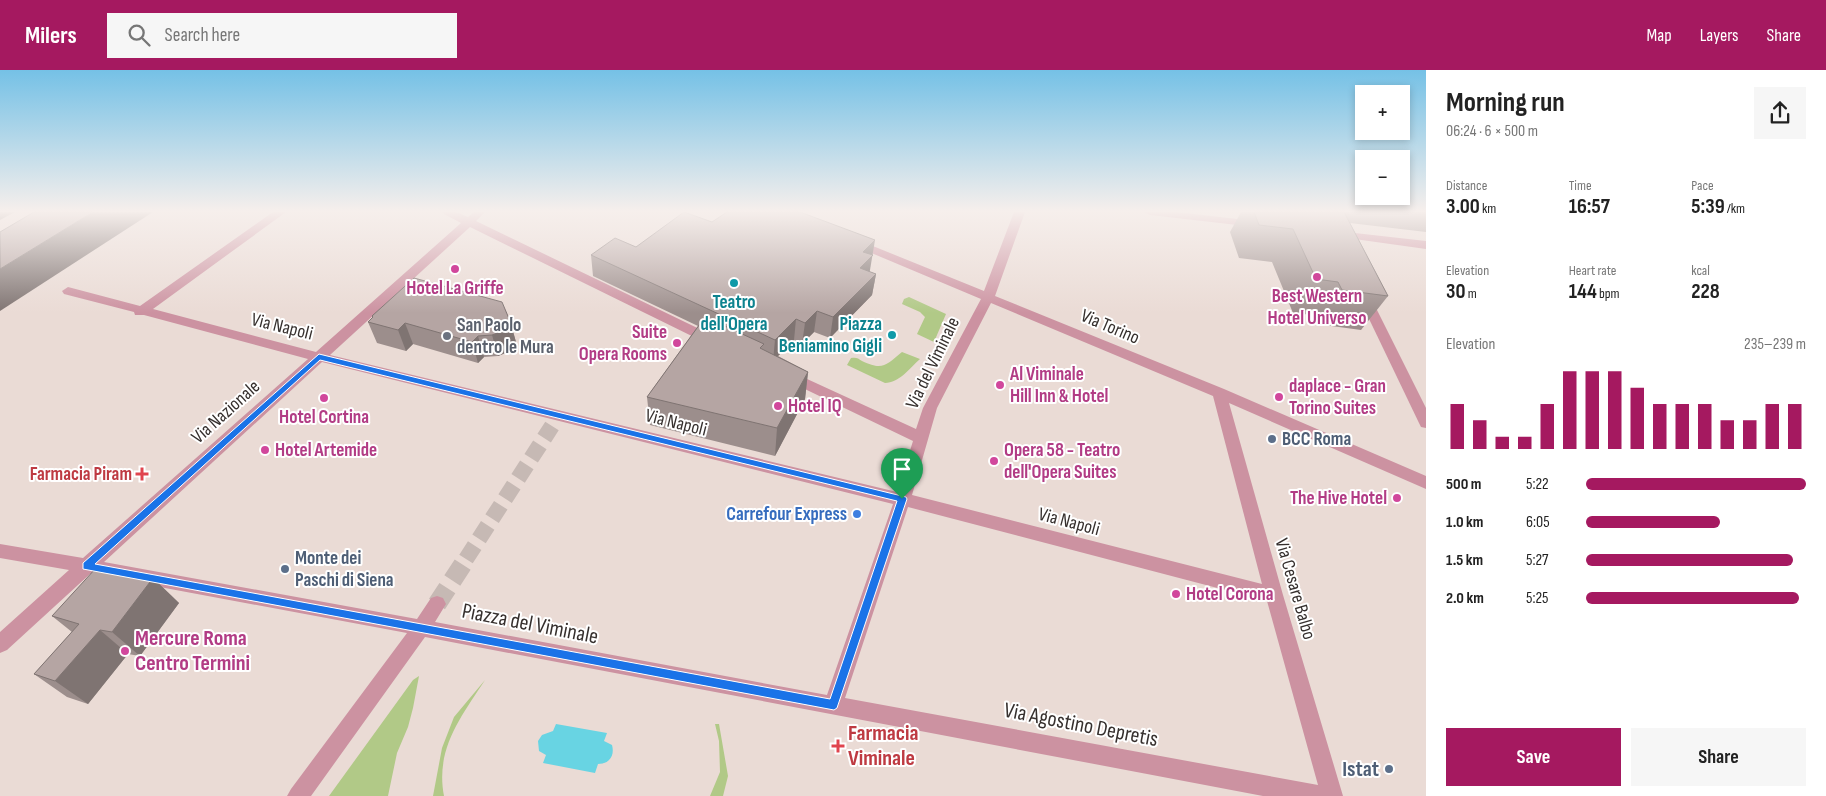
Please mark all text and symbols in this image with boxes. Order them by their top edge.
search box [107,13,457,58]
text: Milers [25,21,77,50]
icon: search [125,21,153,49]
text: Search here [165,24,240,47]
text: Map [1647,25,1672,46]
text: Layers [1700,25,1739,46]
text: Share [1767,25,1801,46]
map controls [1355,85,1410,205]
button: + [1355,85,1410,140]
text: Morning run [1446,86,1565,119]
button: share [1754,87,1806,139]
text: 06:24 · 6 × 500 m [1446,122,1538,141]
button: − [1355,150,1410,205]
text: Distance [1446,177,1487,194]
text: Time [1569,177,1592,194]
text: Pace [1691,177,1714,194]
text: 3.00 [1446,194,1480,219]
text: 16:57 [1569,194,1610,219]
text: 5:39 [1691,194,1725,219]
text: km [1480,200,1496,217]
text: /km [1725,200,1745,217]
text: Elevation [1446,262,1489,279]
text: Heart rate [1569,262,1616,279]
text: kcal [1691,262,1710,279]
marker: Hotel La Griffe [449,263,461,275]
marker: Best Western Hotel Universo [1311,271,1323,283]
place label: Hotel La Griffe [406,277,504,300]
marker: Teatro dell'Opera [728,277,740,289]
text: 30 [1446,279,1465,304]
text: 144 [1569,279,1597,304]
text: 228 [1691,279,1720,304]
place label: Best Western Hotel Universo [1268,285,1366,330]
text: m [1465,285,1477,302]
text: bpm [1597,285,1620,302]
place label: Teatro dell'Opera [700,291,768,336]
street label: Via Torino [1077,304,1143,350]
street label: Via Napoli [249,308,315,346]
place label: Piazza Beniamino Gigli [779,313,882,358]
street label: Via del Viminale [901,313,965,413]
place label: San Paolo dentro le Mura [457,314,554,359]
place label: Suite Opera Rooms [579,321,667,366]
marker: Piazza Beniamino Gigli [886,329,898,341]
marker: San Paolo dentro le Mura [441,330,453,342]
text: Elevation [1446,335,1495,354]
text: 235–239 m [1744,335,1806,354]
marker: Suite Opera Rooms [671,337,683,349]
place label: Al Viminale Hill Inn & Hotel [1009,363,1108,408]
street label: Via Nazionale [187,375,265,449]
place label: daplace - Gran Torino Suites [1289,375,1386,420]
marker: Al Viminale Hill Inn & Hotel [994,379,1006,391]
marker: daplace - Gran Torino Suites [1273,391,1285,403]
marker: Hotel Cortina [318,392,330,404]
place label: Hotel IQ [788,395,842,418]
marker: Hotel IQ [772,400,784,412]
street label: Via Napoli [643,404,709,442]
place label: Hotel Cortina [279,406,369,429]
place label: BCC Roma [1282,428,1351,451]
marker: BCC Roma [1266,433,1278,445]
place label: Hotel Artemide [275,439,377,462]
place label: Opera 58 - Teatro dell'Opera Suites [1004,439,1120,484]
marker: Hotel Artemide [259,444,271,456]
pin [881,448,923,499]
icon: arrive [888,455,916,483]
marker: Opera 58 - Teatro dell'Opera Suites [988,455,1000,467]
place label: Farmacia Piram [30,463,132,486]
marker: Farmacia Piram [136,468,148,480]
text: 500 m [1446,475,1481,494]
text: 5:22 [1526,475,1549,494]
place label: The Hive Hotel [1290,487,1387,510]
marker: The Hive Hotel [1391,492,1403,504]
place label: Carrefour Express [726,503,847,526]
street label: Via Napoli [1036,503,1102,541]
marker: Carrefour Express [851,508,863,520]
text: 1.0 km [1446,513,1483,532]
text: 6:05 [1526,513,1550,532]
street label: Via Cesare Balbo [1270,536,1320,642]
place label: Monte dei Paschi di Siena [295,547,394,592]
text: 1.5 km [1446,551,1483,570]
text: 5:27 [1526,551,1548,570]
marker: Monte dei Paschi di Siena [279,563,291,575]
place label: Hotel Corona [1186,583,1274,606]
marker: Hotel Corona [1170,588,1182,600]
text: 2.0 km [1446,589,1484,608]
text: 5:25 [1526,589,1548,608]
street label: Piazza del Viminale [460,598,600,650]
place label: Mercure Roma Centro Termini [135,625,250,677]
marker: Mercure Roma Centro Termini [119,645,131,657]
street label: Via Agostino Depretis [1002,697,1160,753]
place label: Farmacia Viminale [848,720,919,772]
button: Save [1446,728,1621,786]
button: Share [1631,728,1806,786]
marker: Farmacia Viminale [832,740,844,752]
place label: Istat [1342,756,1379,783]
marker: Istat [1383,763,1395,775]

